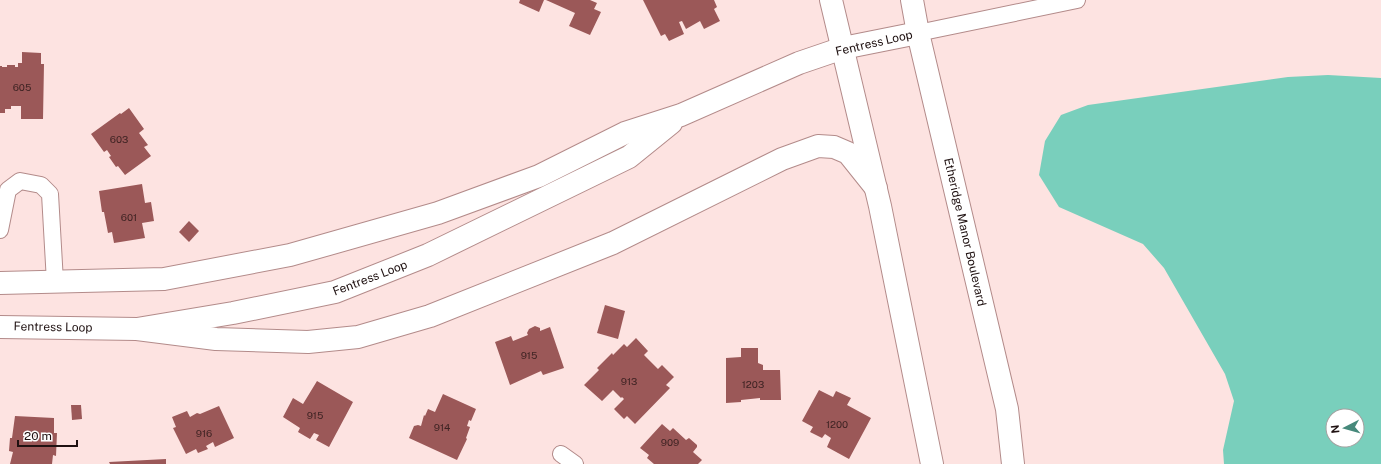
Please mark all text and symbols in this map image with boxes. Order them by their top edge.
street label: Fentress Loop [834,27,914,59]
house number: 605 [13,81,31,93]
house number: 603 [110,133,128,145]
street label: Etheridge Manor Boulevard [941,156,989,308]
house number: 601 [121,211,137,223]
street label: Fentress Loop [331,257,409,299]
street label: Fentress Loop [13,319,93,335]
house number: 915 [521,349,537,361]
house number: 913 [621,375,637,387]
house number: 1203 [742,378,764,390]
north arrow [1325,408,1365,448]
house number: 915 [307,409,323,421]
house number: 1200 [826,418,848,430]
house number: 914 [434,421,450,433]
scale bar [18,422,77,448]
text: N [1329,424,1341,434]
house number: 916 [196,427,212,439]
text: 20 m [24,429,52,443]
house number: 909 [661,436,679,448]

